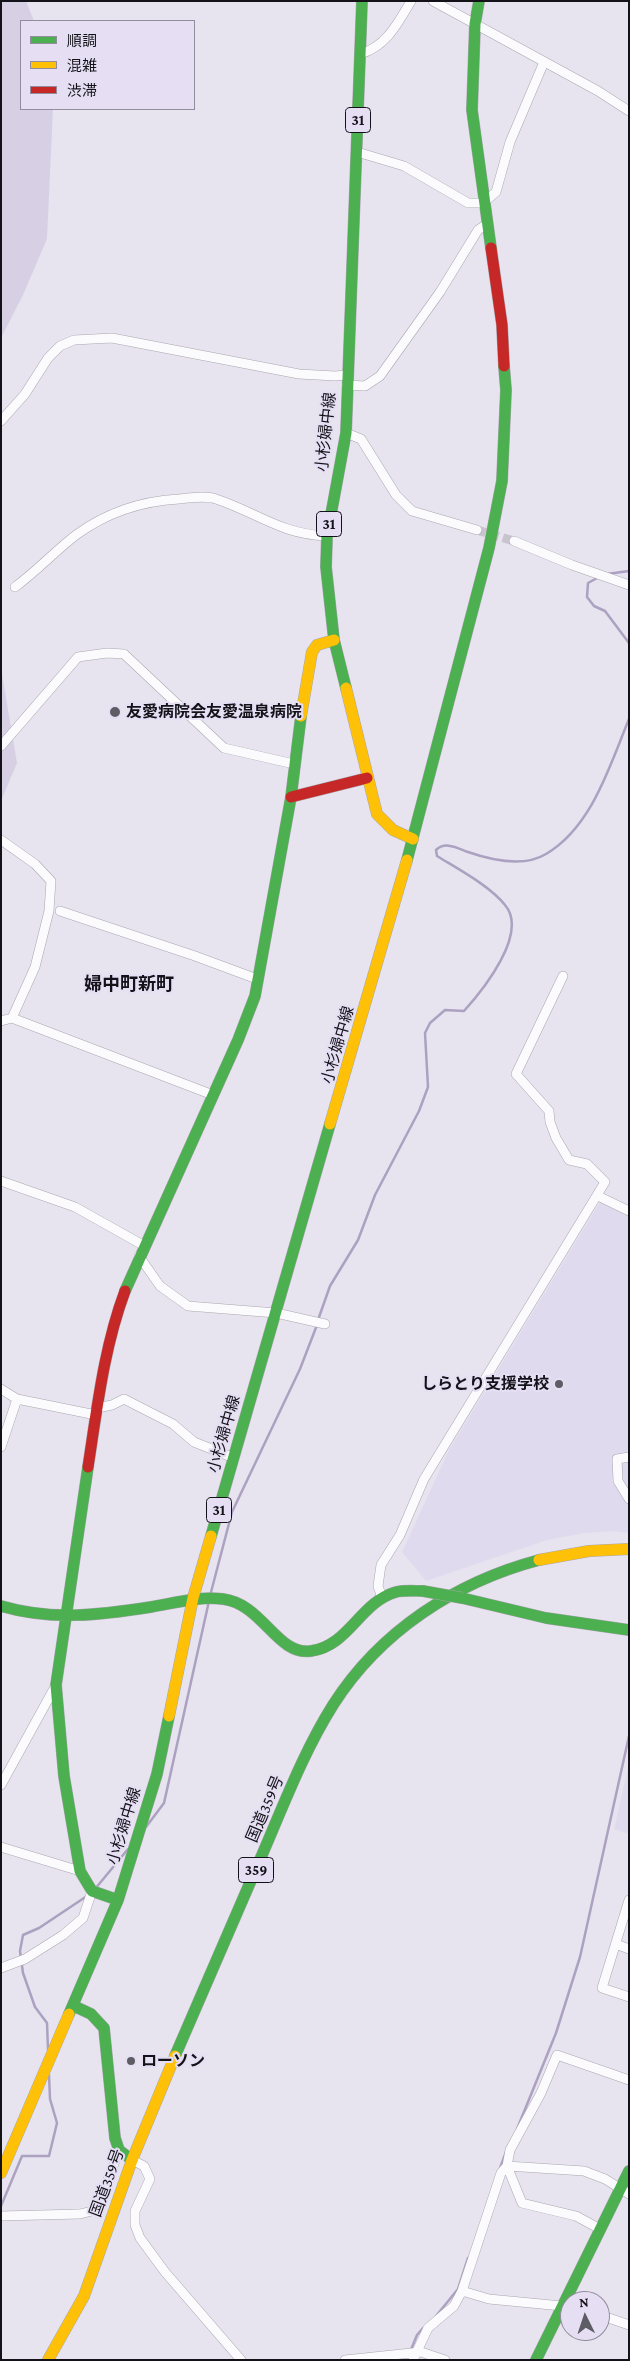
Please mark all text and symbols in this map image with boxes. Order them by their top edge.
legend [20,20,195,110]
text: 順調 [67,33,97,49]
text: 混雑 [67,58,97,74]
text: 渋滞 [67,83,97,99]
road number: 31 [346,108,370,132]
street label: 小杉婦中線 [312,391,340,473]
road number: 31 [316,512,342,536]
place label: 友愛病院会友愛温泉病院 [126,702,302,722]
marker: 友愛病院会友愛温泉病院 [108,705,122,719]
district label: 婦中町新町 [84,973,174,995]
street label: 小杉婦中線 [318,1004,358,1086]
place label: しらとり支援学校 [421,1374,549,1394]
marker: しらとり支援学校 [553,1378,565,1390]
street label: 小杉婦中線 [204,1393,244,1475]
road number: 31 [206,1498,232,1522]
street label: 国道359号 [242,1773,288,1845]
street label: 小杉婦中線 [103,1785,145,1867]
road number: 359 [238,1858,274,1882]
place label: ローソン [141,2051,205,2071]
marker: ローソン [125,2055,137,2067]
street label: 国道359号 [86,2146,128,2220]
north arrow [560,2291,610,2341]
text: N [579,2294,589,2310]

